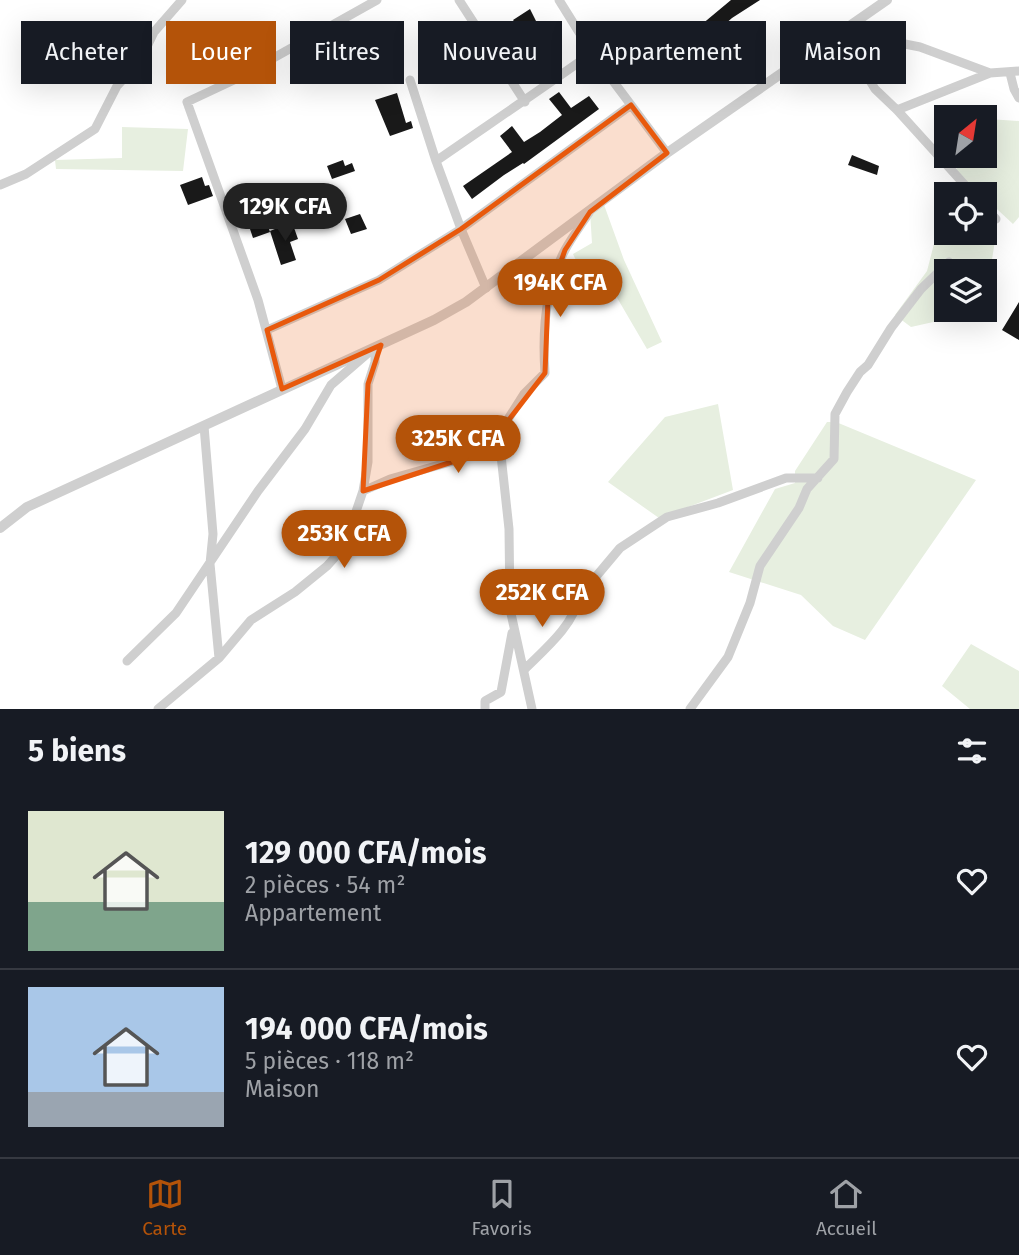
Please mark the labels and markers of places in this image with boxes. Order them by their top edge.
pin: 129K CFA [213,184,357,243]
pin: 194K CFA [488,260,632,319]
pin: 325K CFA [386,416,530,475]
pin: 253K CFA [272,510,416,570]
pin: 252K CFA [470,570,614,629]

